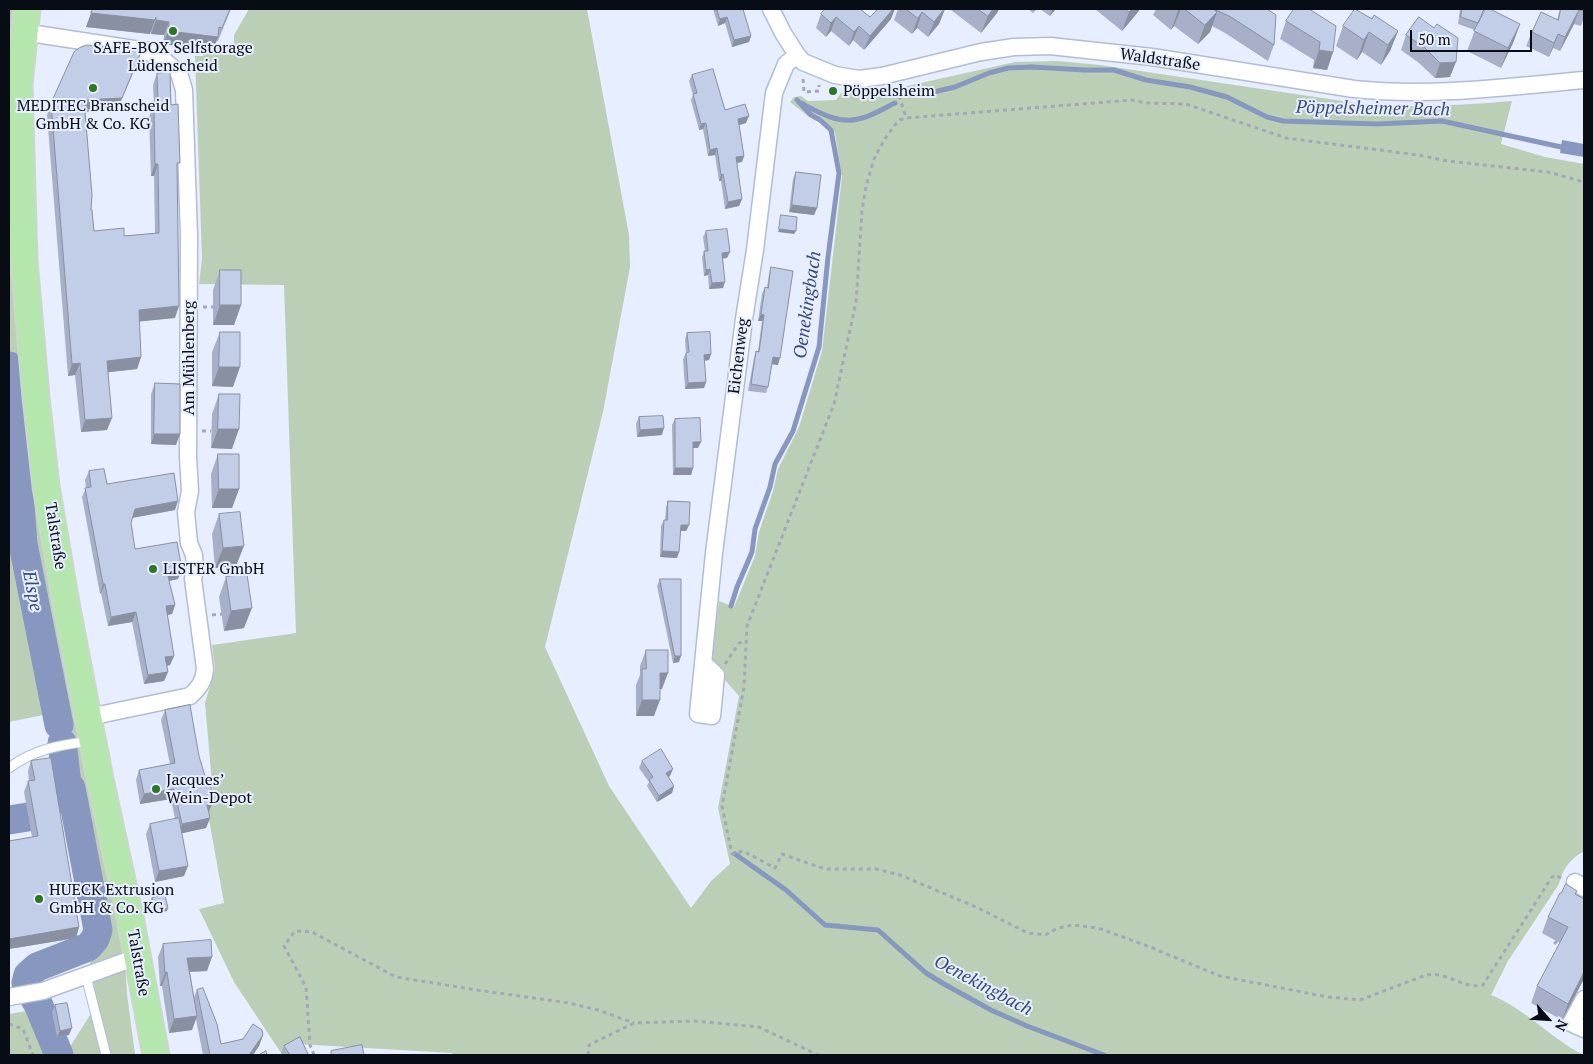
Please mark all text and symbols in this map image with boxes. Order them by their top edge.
scale bar [1413,20,1536,52]
marker: SAFE-BOX Selfstorage Lüdenscheid [167,25,179,37]
text: 50 m [1418,29,1451,49]
place label: SAFE-BOX Selfstorage Lüdenscheid [93,38,253,76]
street label: Waldstraße [1119,45,1201,75]
place label: Pöppelsheim [843,81,935,101]
marker: MEDITEC Branscheid GmbH & Co. KG [87,82,99,94]
marker: Pöppelsheim [827,85,839,97]
place label: MEDITEC Branscheid GmbH & Co. KG [17,96,169,134]
water label: Pöppelsheimer Bach [1296,97,1450,121]
water label: Oenekingbach [790,250,826,360]
street label: Am Mühlenberg [179,301,199,415]
street label: Eichenweg [725,317,753,395]
street label: Talstraße [40,501,70,571]
place label: LISTER GmbH [163,559,264,579]
marker: LISTER GmbH [147,563,159,575]
water label: Elspe [18,569,46,613]
place label: Jacques’ Wein-Depot [166,770,252,808]
marker: Jacques’ Wein-Depot [150,783,162,795]
place label: HUECK Extrusion GmbH & Co. KG [49,880,174,918]
marker: HUECK Extrusion GmbH & Co. KG [33,893,45,905]
street label: Talstraße [123,928,153,998]
water label: Oenekingbach [930,951,1036,1021]
north arrow [1523,994,1573,1044]
text: N [1551,1017,1573,1035]

